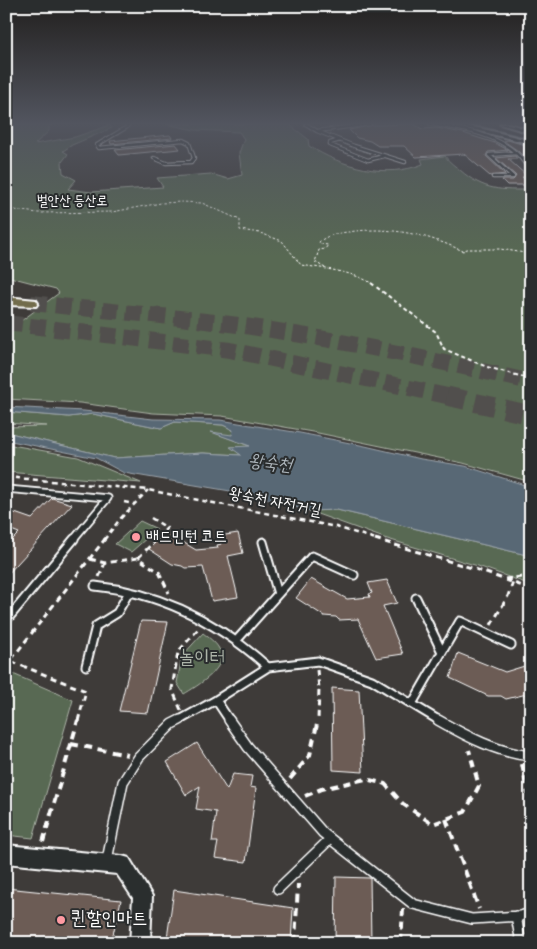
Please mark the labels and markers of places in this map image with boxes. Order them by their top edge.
place label: 배드민턴 코트 [146,526,227,549]
marker: 배드민턴 코트 [130,531,142,543]
place label: 퀸할인마트 [71,907,147,934]
marker: 퀸할인마트 [55,914,67,926]

